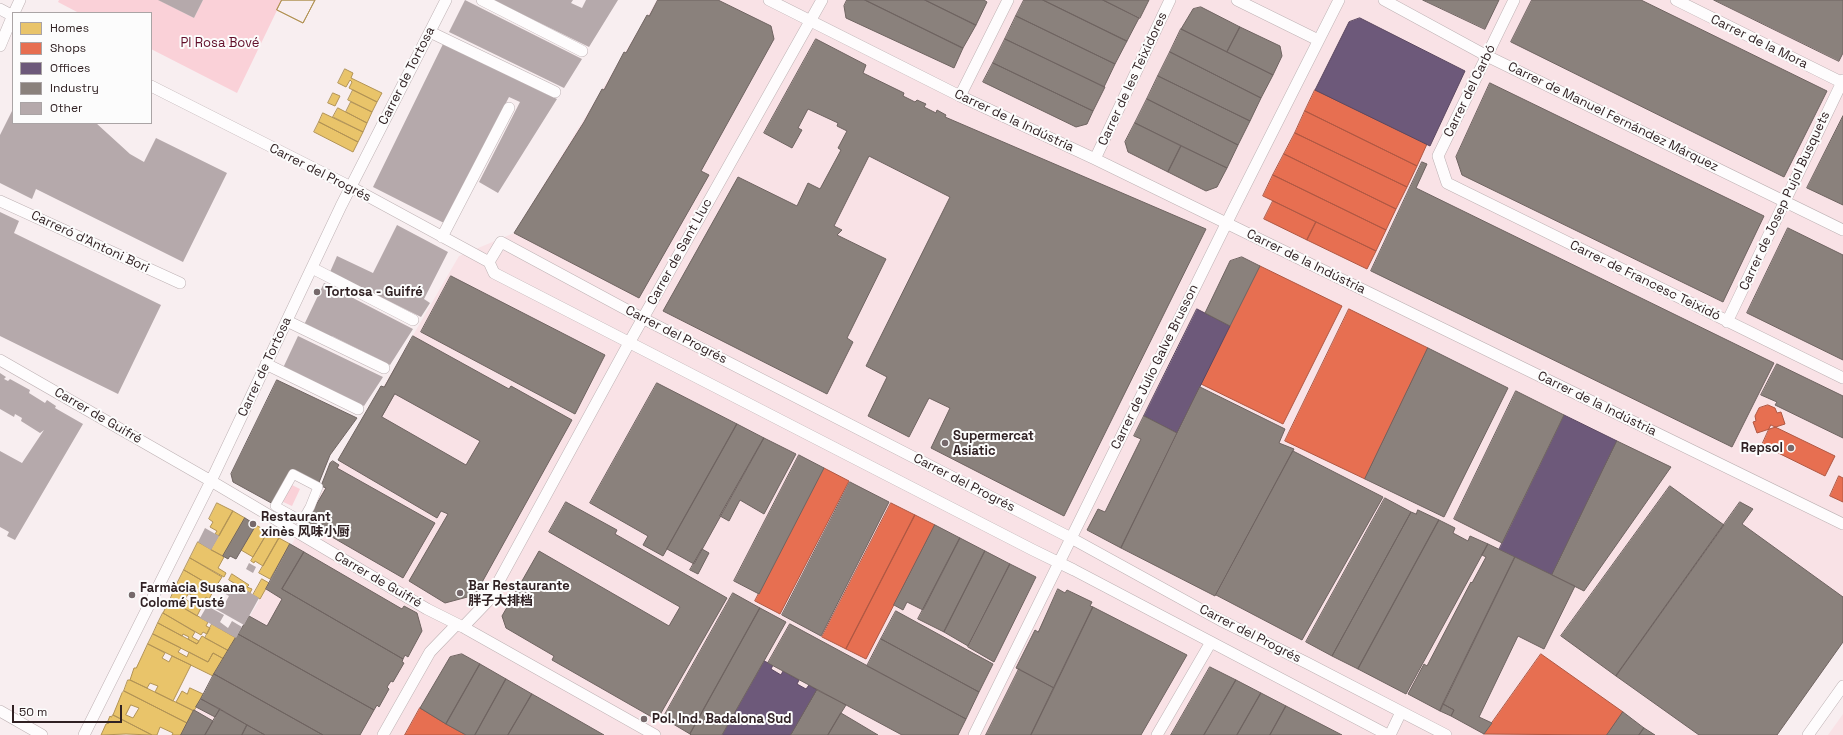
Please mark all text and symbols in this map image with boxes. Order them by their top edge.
street label: Carrer de les Teixidores [1095,10,1171,148]
legend [12,12,152,124]
street label: Carrer de la Mora [1708,12,1810,72]
text: Homes [50,20,89,36]
street label: Carrer de Tortosa [376,24,438,128]
park label: Pl Rosa Bové [181,35,259,51]
text: Shops [50,40,86,56]
street label: Carrer del Carbó [1441,42,1499,140]
street label: Carrer de Manuel Fernández Márquez [1505,59,1721,175]
text: Offices [50,60,90,76]
text: Industry [50,80,99,96]
street label: Carrer de la Indústria [952,86,1076,156]
text: Other [50,100,83,116]
street label: Carrer de Josep Pujol Busquets [1737,109,1833,293]
street label: Carrer del Progrés [267,141,373,205]
street label: Carrer de Sant Lluc [644,196,716,308]
street label: Carreró d'Antoni Bori [28,208,152,276]
street label: Carrer de la Indústria [1244,226,1368,298]
street label: Carrer de Francesc Teixidó [1567,238,1723,324]
street label: Carrer de Julio Galve Brusson [1108,282,1202,452]
place label: Tortosa - Guifré [325,284,423,300]
marker: Tortosa - Guifré [312,287,322,297]
street label: Carrer del Progrés [623,303,729,367]
street label: Carrer de Tortosa [235,315,295,419]
street label: Carrer de la Indústria [1535,368,1659,440]
street label: Carrer de Guifré [51,385,145,447]
place label: Supermercat Asiatic [953,428,1034,459]
marker: Supermercat Asiatic [940,438,950,448]
place label: Repsol [1741,440,1783,456]
marker: Repsol [1786,443,1796,453]
street label: Carrer del Progrés [911,451,1017,515]
place label: Restaurant xinès 风味小厨 [261,509,350,540]
marker: Restaurant xinès 风味小厨 [248,519,258,529]
street label: Carrer de Guifré [331,549,425,611]
place label: Bar Restaurante 胖子大排档 [468,578,570,609]
place label: Farmàcia Susana Colomé Fusté [140,580,246,611]
marker: Bar Restaurante 胖子大排档 [455,588,465,598]
marker: Farmàcia Susana Colomé Fusté [127,590,137,600]
street label: Carrer del Progrés [1197,602,1303,666]
scale bar [14,697,124,723]
text: 50 m [19,704,47,720]
place label: Pol. Ind. Badalona Sud [652,711,791,727]
marker: Pol. Ind. Badalona Sud [639,714,649,724]

